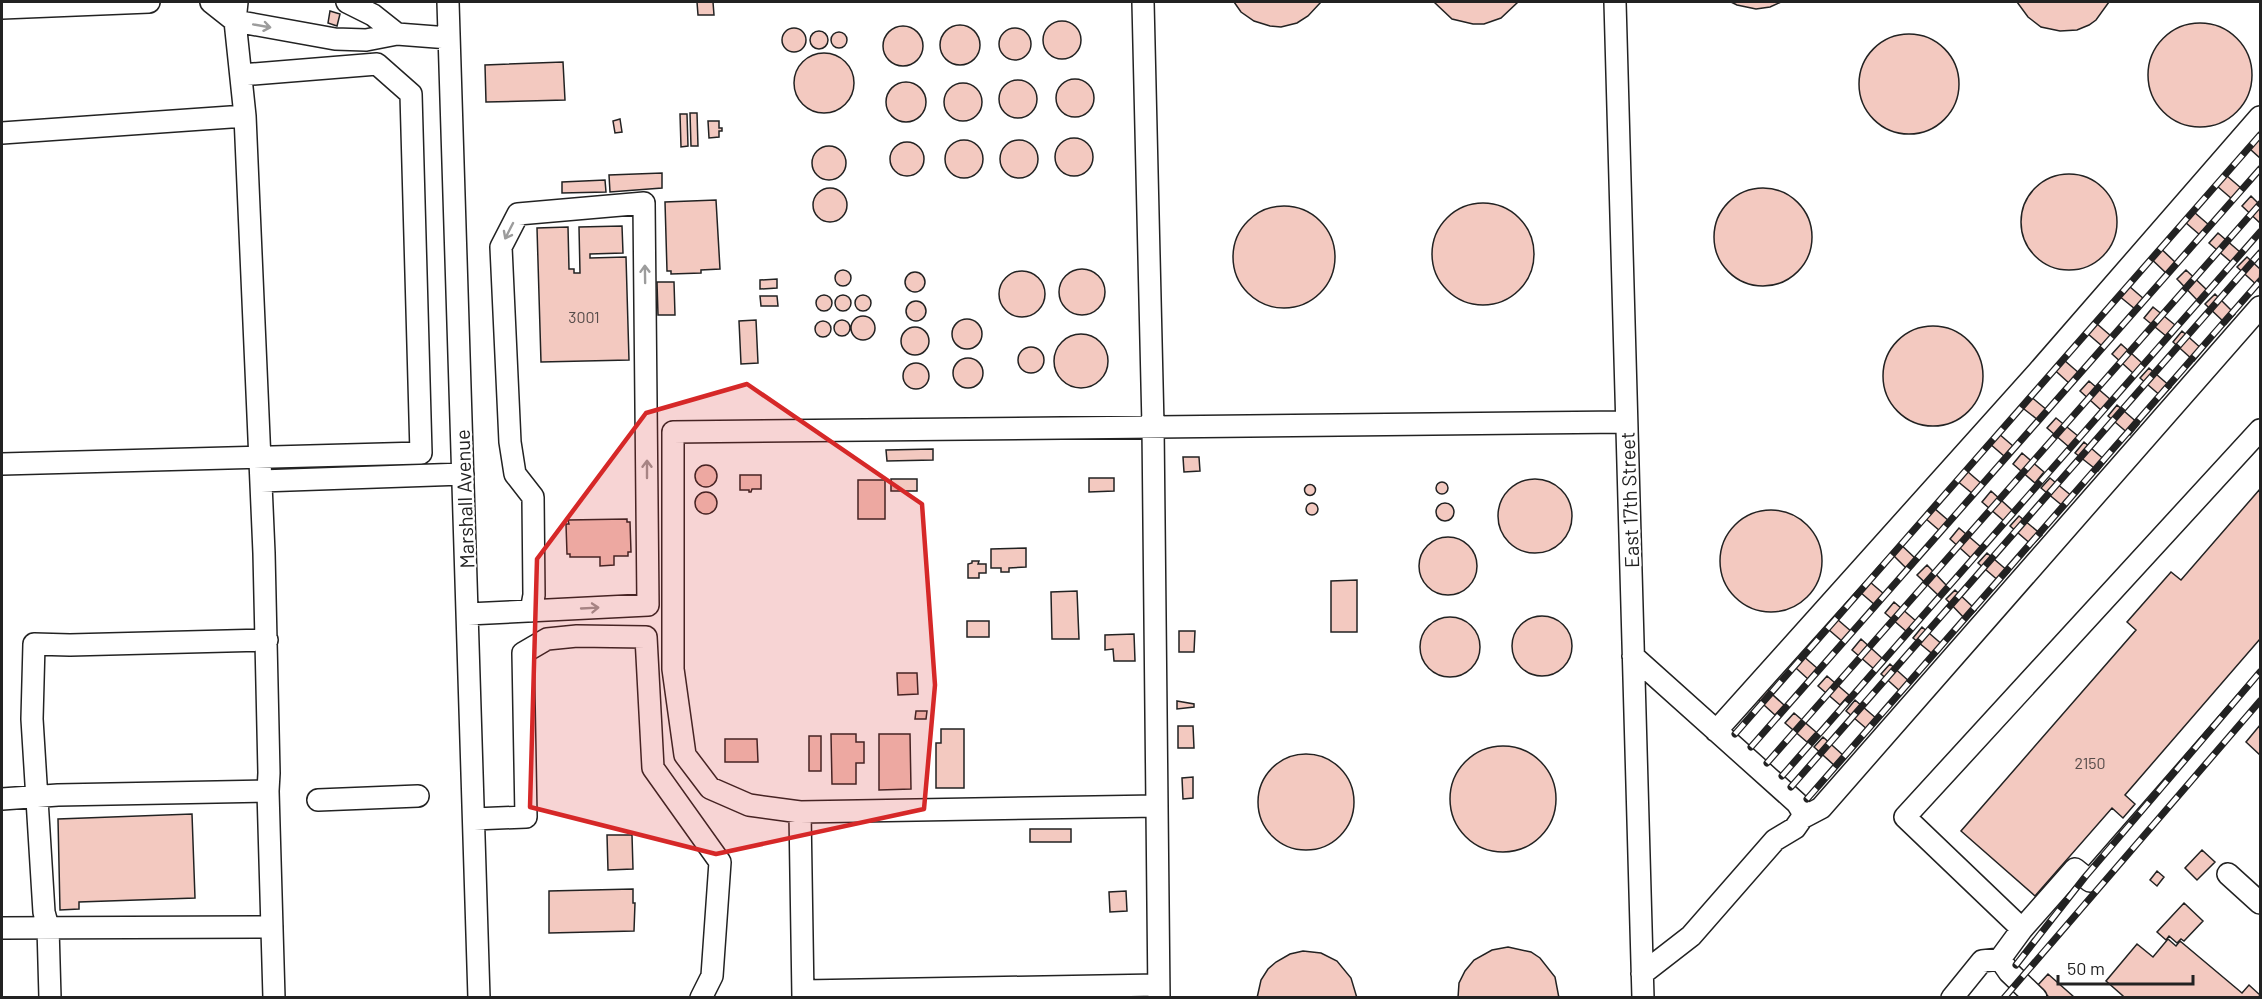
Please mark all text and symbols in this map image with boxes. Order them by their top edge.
one-way arrow [251,21,271,32]
one-way arrow [503,222,515,239]
one-way arrow [639,264,650,284]
house number: 3001 [568,307,600,326]
street label: Marshall Avenue [450,429,478,569]
street label: East 17th Street [1615,431,1643,569]
one-way arrow [641,459,653,479]
one-way arrow [579,603,599,614]
house number: 2150 [2074,753,2106,772]
scale bar [2058,948,2193,986]
text: 50 m [2067,957,2105,979]

